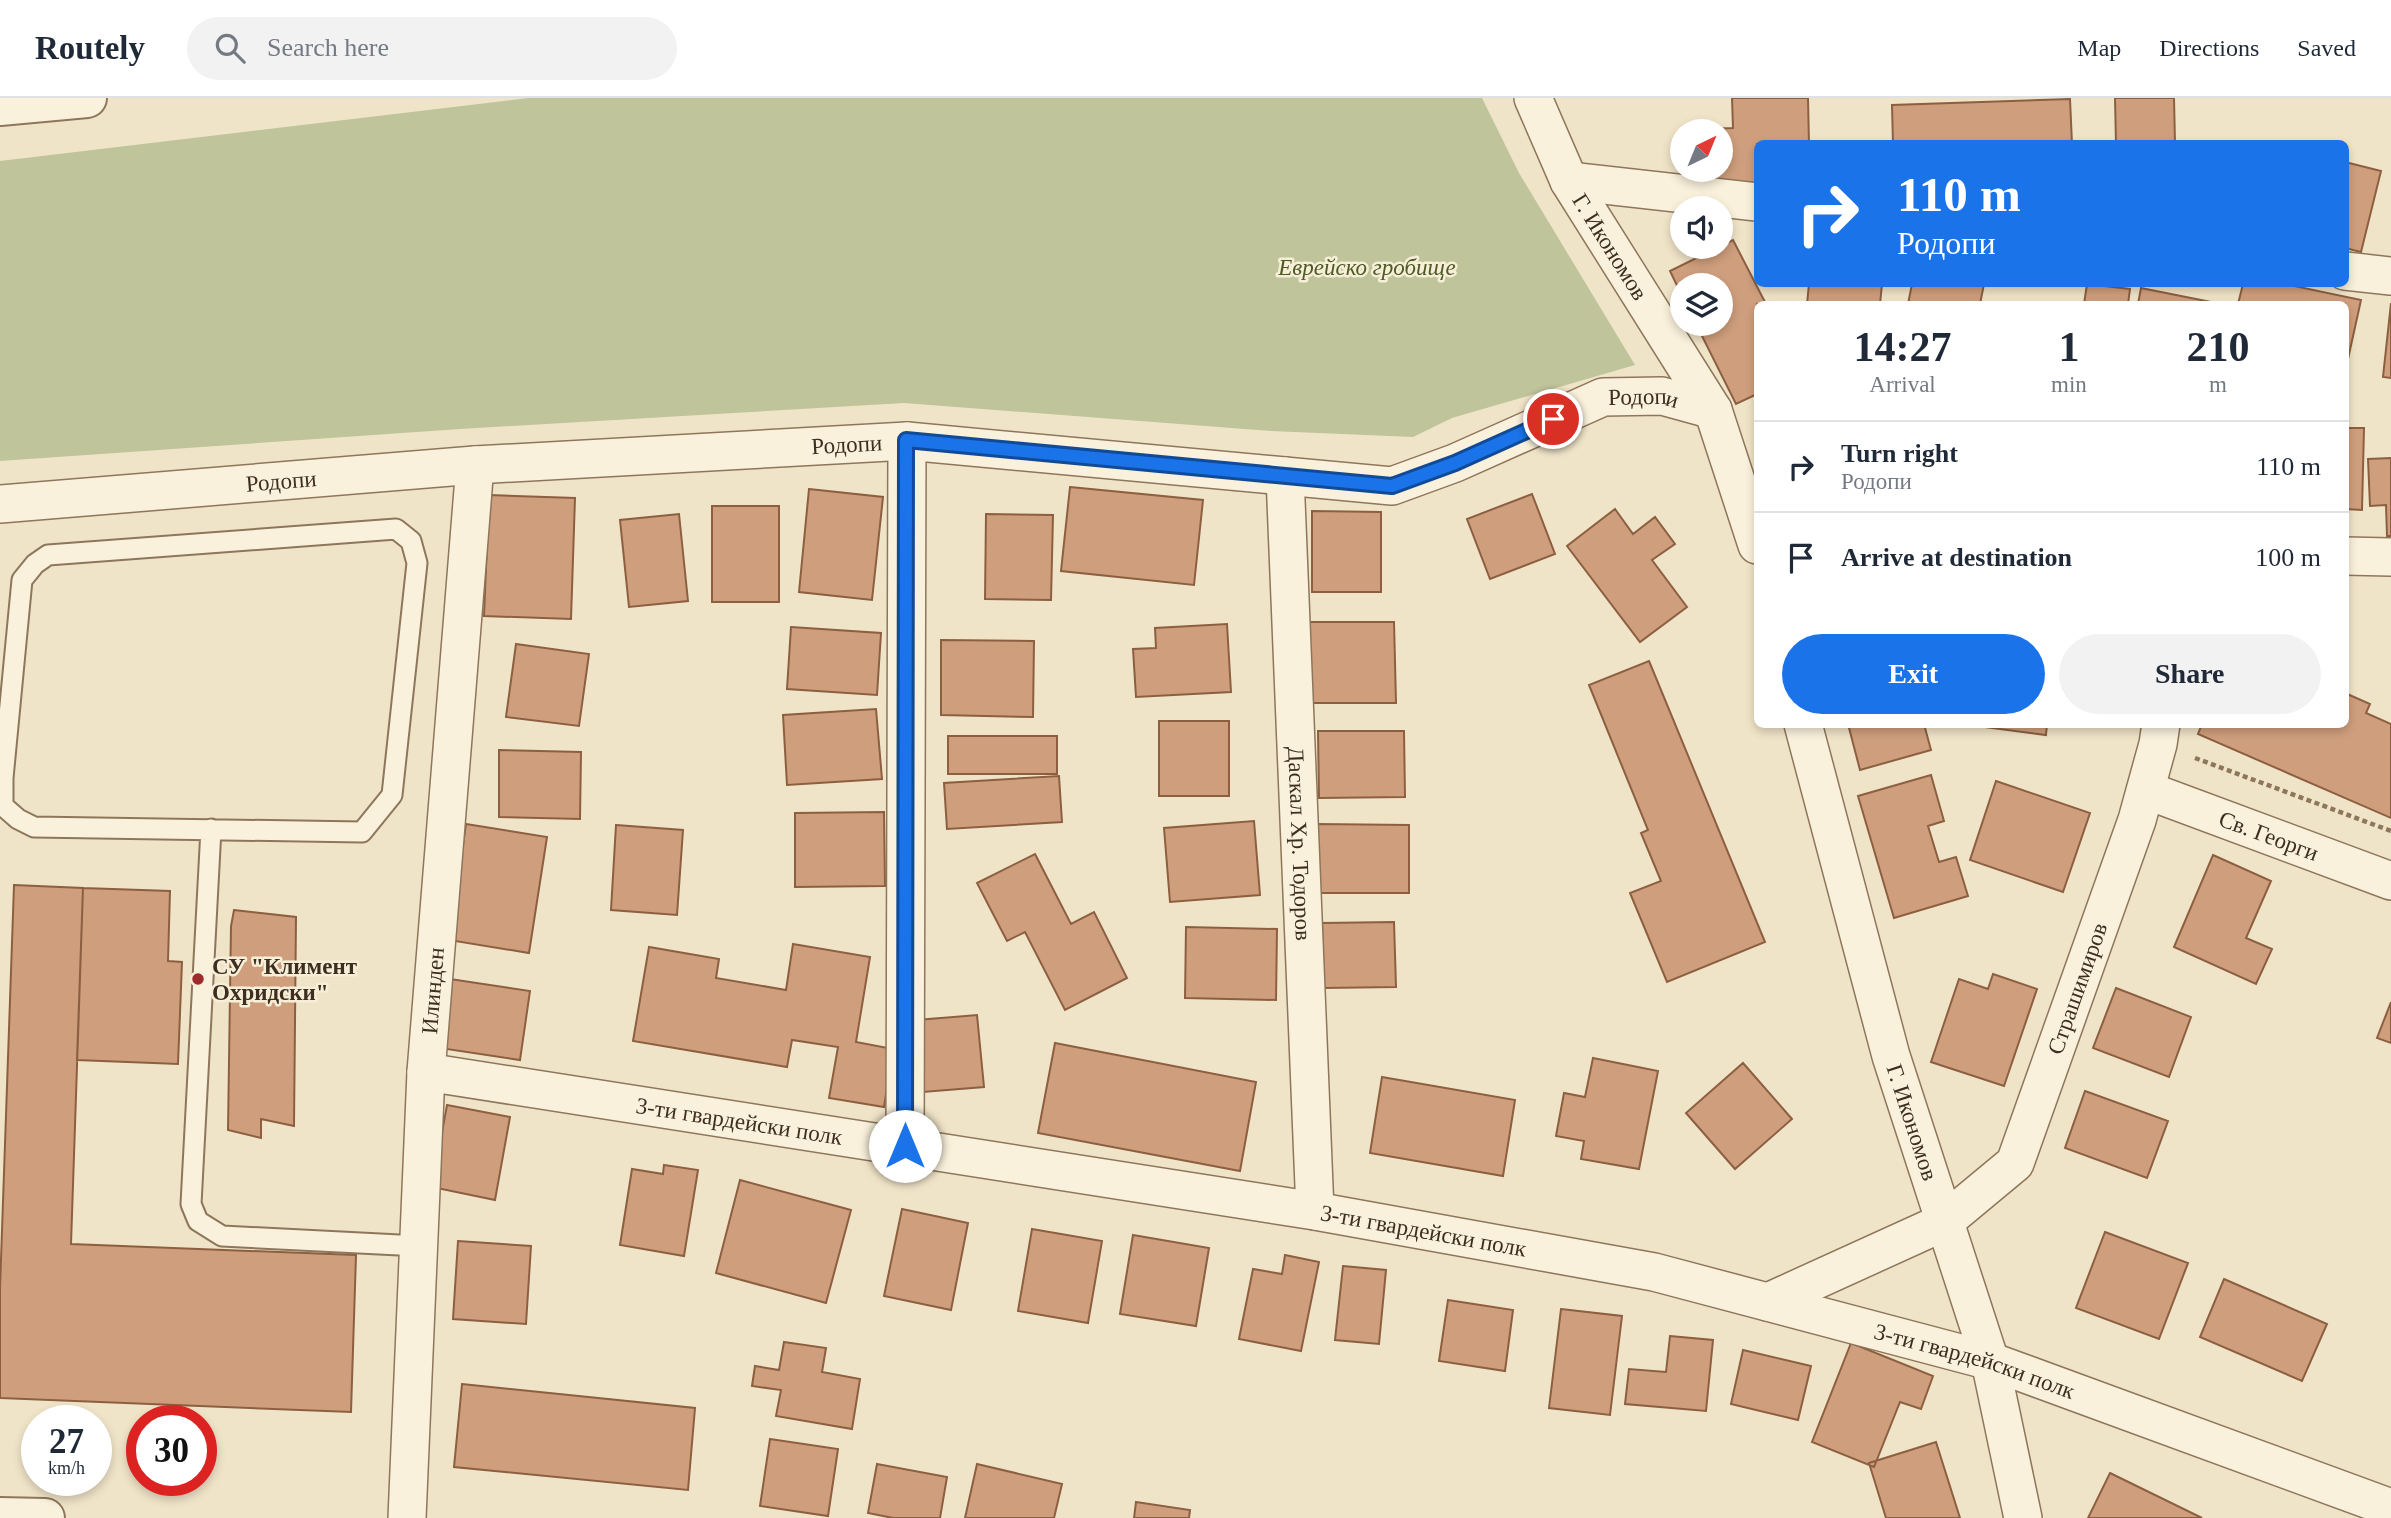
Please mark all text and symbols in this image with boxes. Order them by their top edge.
search box [187,17,677,80]
icon: search [211,29,249,67]
text: Routely [35,30,145,66]
text: Search here [267,33,389,62]
text: Map [2077,35,2121,61]
text: Directions [2159,35,2259,61]
text: Saved [2297,35,2356,61]
north arrow [1670,119,1732,182]
map controls [1670,119,1733,336]
text: 110 m [1897,167,2021,222]
icon: right [1782,168,1873,259]
street label: Г. Икономов [1568,189,1653,304]
button: sound [1670,196,1733,259]
text: Родопи [1897,225,1996,261]
park label: Еврейско гробище [1277,255,1456,280]
button: layers [1670,273,1733,336]
text: 14:27 [1854,324,1952,370]
text: 1 [2058,324,2079,370]
text: 210 [2186,324,2249,370]
text: Arrival [1869,372,1936,397]
text: min [2051,372,2087,397]
text: m [2209,372,2227,397]
street label: Родопи [1608,383,1682,413]
pin [1523,389,1583,449]
icon: arrive [1534,400,1572,438]
street label: Родопи [811,430,883,459]
text: Turn right [1841,439,1958,468]
icon: right [1782,448,1820,486]
text: 110 m [2256,452,2321,481]
street label: Родопи [245,466,317,496]
text: Родопи [1841,469,1912,494]
icon: arrive [1782,539,1820,577]
text: Arrive at destination [1841,543,2072,572]
text: 100 m [2255,543,2321,572]
button: Exit [1782,634,2045,714]
button: Share [2059,634,2321,714]
street label: Даскал Хр. Тодоров [1284,746,1316,941]
street label: Св. Георги [2216,806,2322,865]
street label: Страшимиров [2042,919,2112,1058]
street label: Илинден [417,946,449,1035]
place label: СУ "Климент Охридски" [212,954,358,1005]
marker: СУ "Климент Охридски" [190,971,206,987]
street label: Г. Икономов [1882,1061,1943,1183]
street label: 3-ти гвардейски полк [634,1093,845,1150]
position arrow [868,1109,942,1183]
street label: 3-ти гвардейски полк [1319,1200,1529,1261]
street label: 3-ти гвардейски полк [1872,1318,2079,1404]
speed limit sign: 30 [126,1405,217,1496]
text: 27 [49,1422,84,1461]
text: km/h [48,1458,85,1478]

